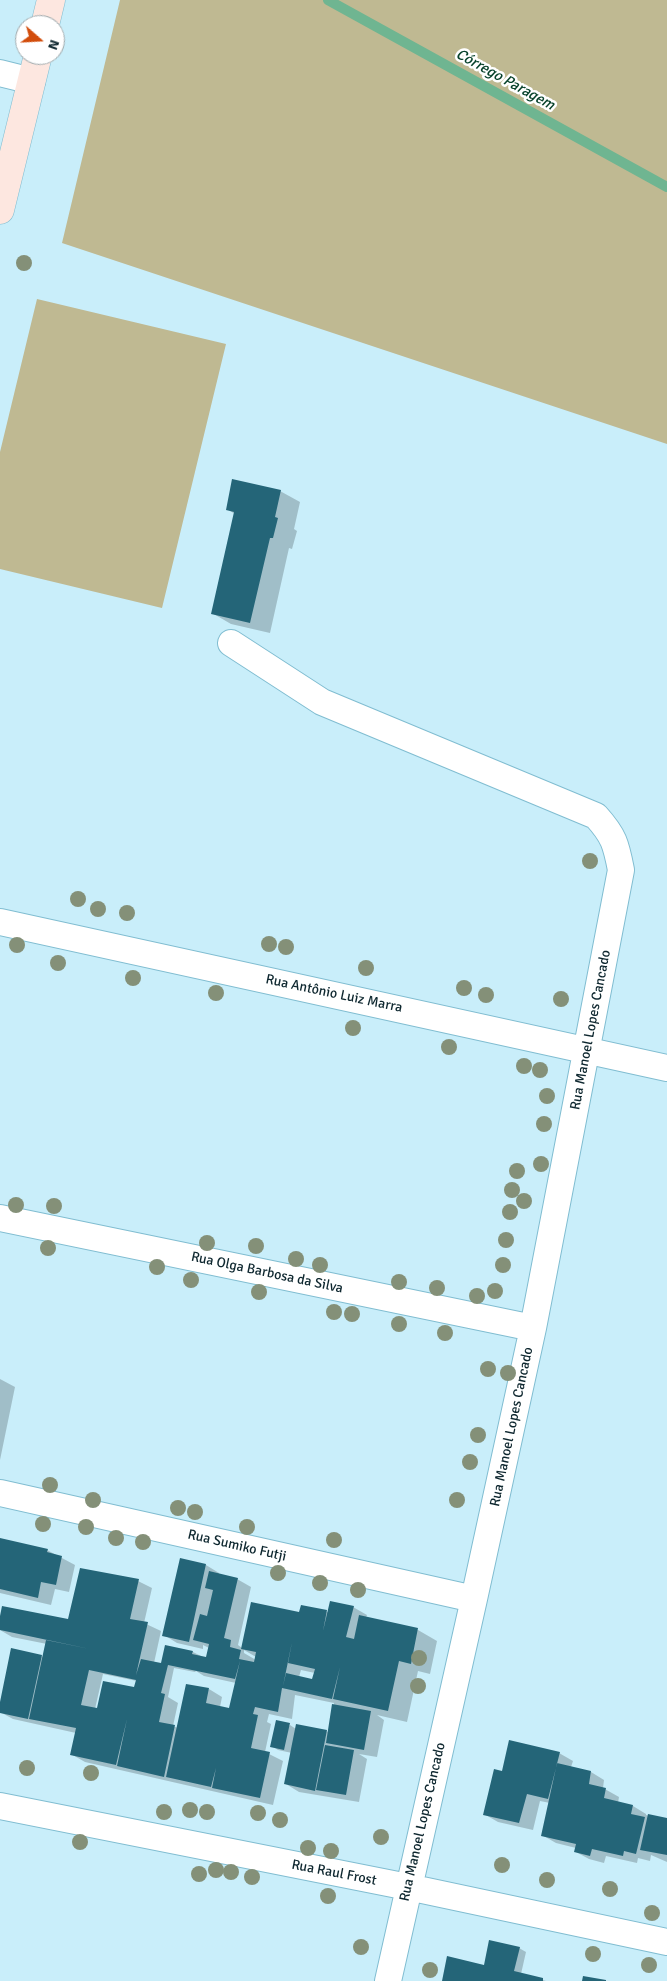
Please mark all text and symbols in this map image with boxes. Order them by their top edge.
north arrow [15,15,65,65]
text: N [44,37,63,52]
water label: Córrego Paragem [452,45,558,115]
street label: Rua Manoel Lopes Cancado [567,949,615,1111]
street label: Rua Antônio Luiz Marra [264,971,404,1017]
street label: Rua Olga Barbosa da Silva [189,1249,345,1297]
street label: Rua Manoel Lopes Cancado [487,1346,537,1508]
street label: Rua Sumiko Futji [186,1526,288,1566]
street label: Rua Manoel Lopes Cancado [397,1741,449,1903]
street label: Rua Raul Frost [290,1857,378,1889]

